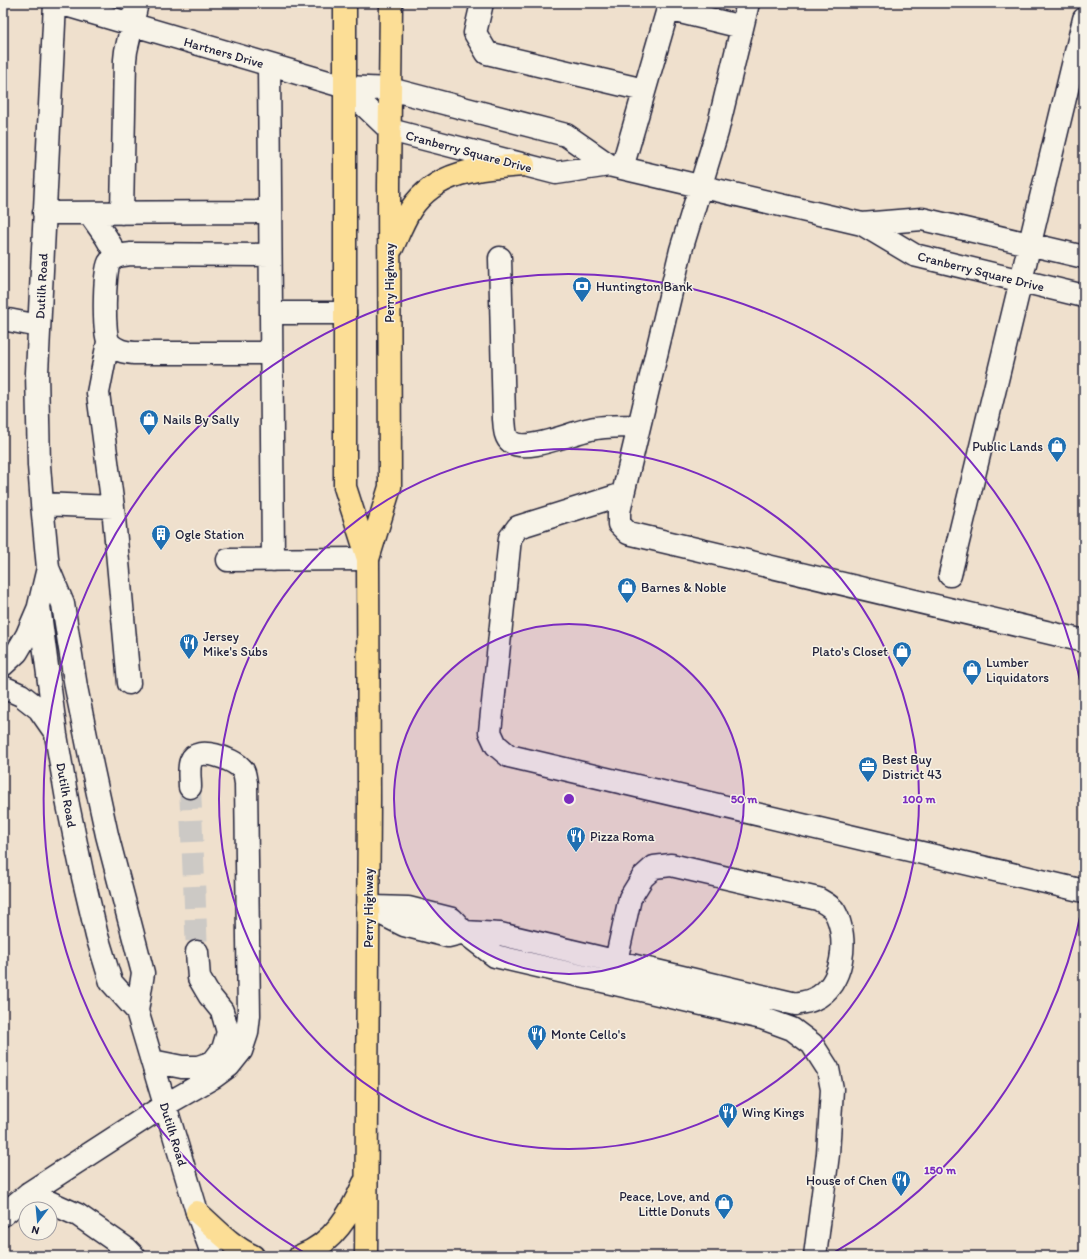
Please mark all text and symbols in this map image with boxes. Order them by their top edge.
street label: Hartners Drive [182,34,266,71]
street label: Cranberry Square Drive [404,127,534,176]
street label: Perry Highway [382,243,397,323]
street label: Cranberry Square Drive [916,248,1046,295]
street label: Dutilh Road [32,253,51,319]
bank icon: Huntington Bank [571,275,593,303]
place label: Huntington Bank [596,279,693,294]
shop icon: Nails By Sally [138,408,160,436]
place label: Nails By Sally [163,412,239,427]
shop icon: Public Lands [1046,435,1068,463]
place label: Public Lands [972,439,1043,454]
building icon: Ogle Station [150,523,172,551]
place label: Ogle Station [175,527,244,542]
shop icon: Barnes & Noble [616,576,638,604]
place label: Barnes & Noble [641,580,727,595]
place label: Jersey Mike's Subs [203,629,268,659]
restaurant icon: Jersey Mike's Subs [178,632,200,660]
shop icon: Plato's Closet [891,640,913,668]
place label: Plato's Closet [812,644,888,659]
place label: Lumber Liquidators [986,655,1049,685]
shop icon: Lumber Liquidators [961,658,983,686]
place label: Best Buy District 43 [882,752,942,782]
office icon: Best Buy District 43 [857,755,879,783]
street label: Dutilh Road [53,761,80,829]
centre of rings [562,792,576,806]
text: 50 m [731,792,758,806]
text: 100 m [902,792,936,806]
restaurant icon: Pizza Roma [565,825,587,853]
place label: Pizza Roma [590,829,655,844]
street label: Perry Highway [361,868,376,948]
restaurant icon: Monte Cello's [526,1023,548,1051]
place label: Monte Cello's [551,1027,626,1042]
street label: Dutilh Road [157,1100,190,1168]
restaurant icon: Wing Kings [717,1101,739,1129]
place label: Wing Kings [742,1105,805,1120]
text: 150 m [924,1163,957,1177]
restaurant icon: House of Chen [890,1169,912,1197]
place label: House of Chen [806,1173,888,1188]
place label: Peace, Love, and Little Donuts [619,1189,710,1219]
shop icon: Peace, Love, and Little Donuts [713,1192,735,1220]
north arrow [18,1201,58,1241]
text: N [30,1223,41,1237]

